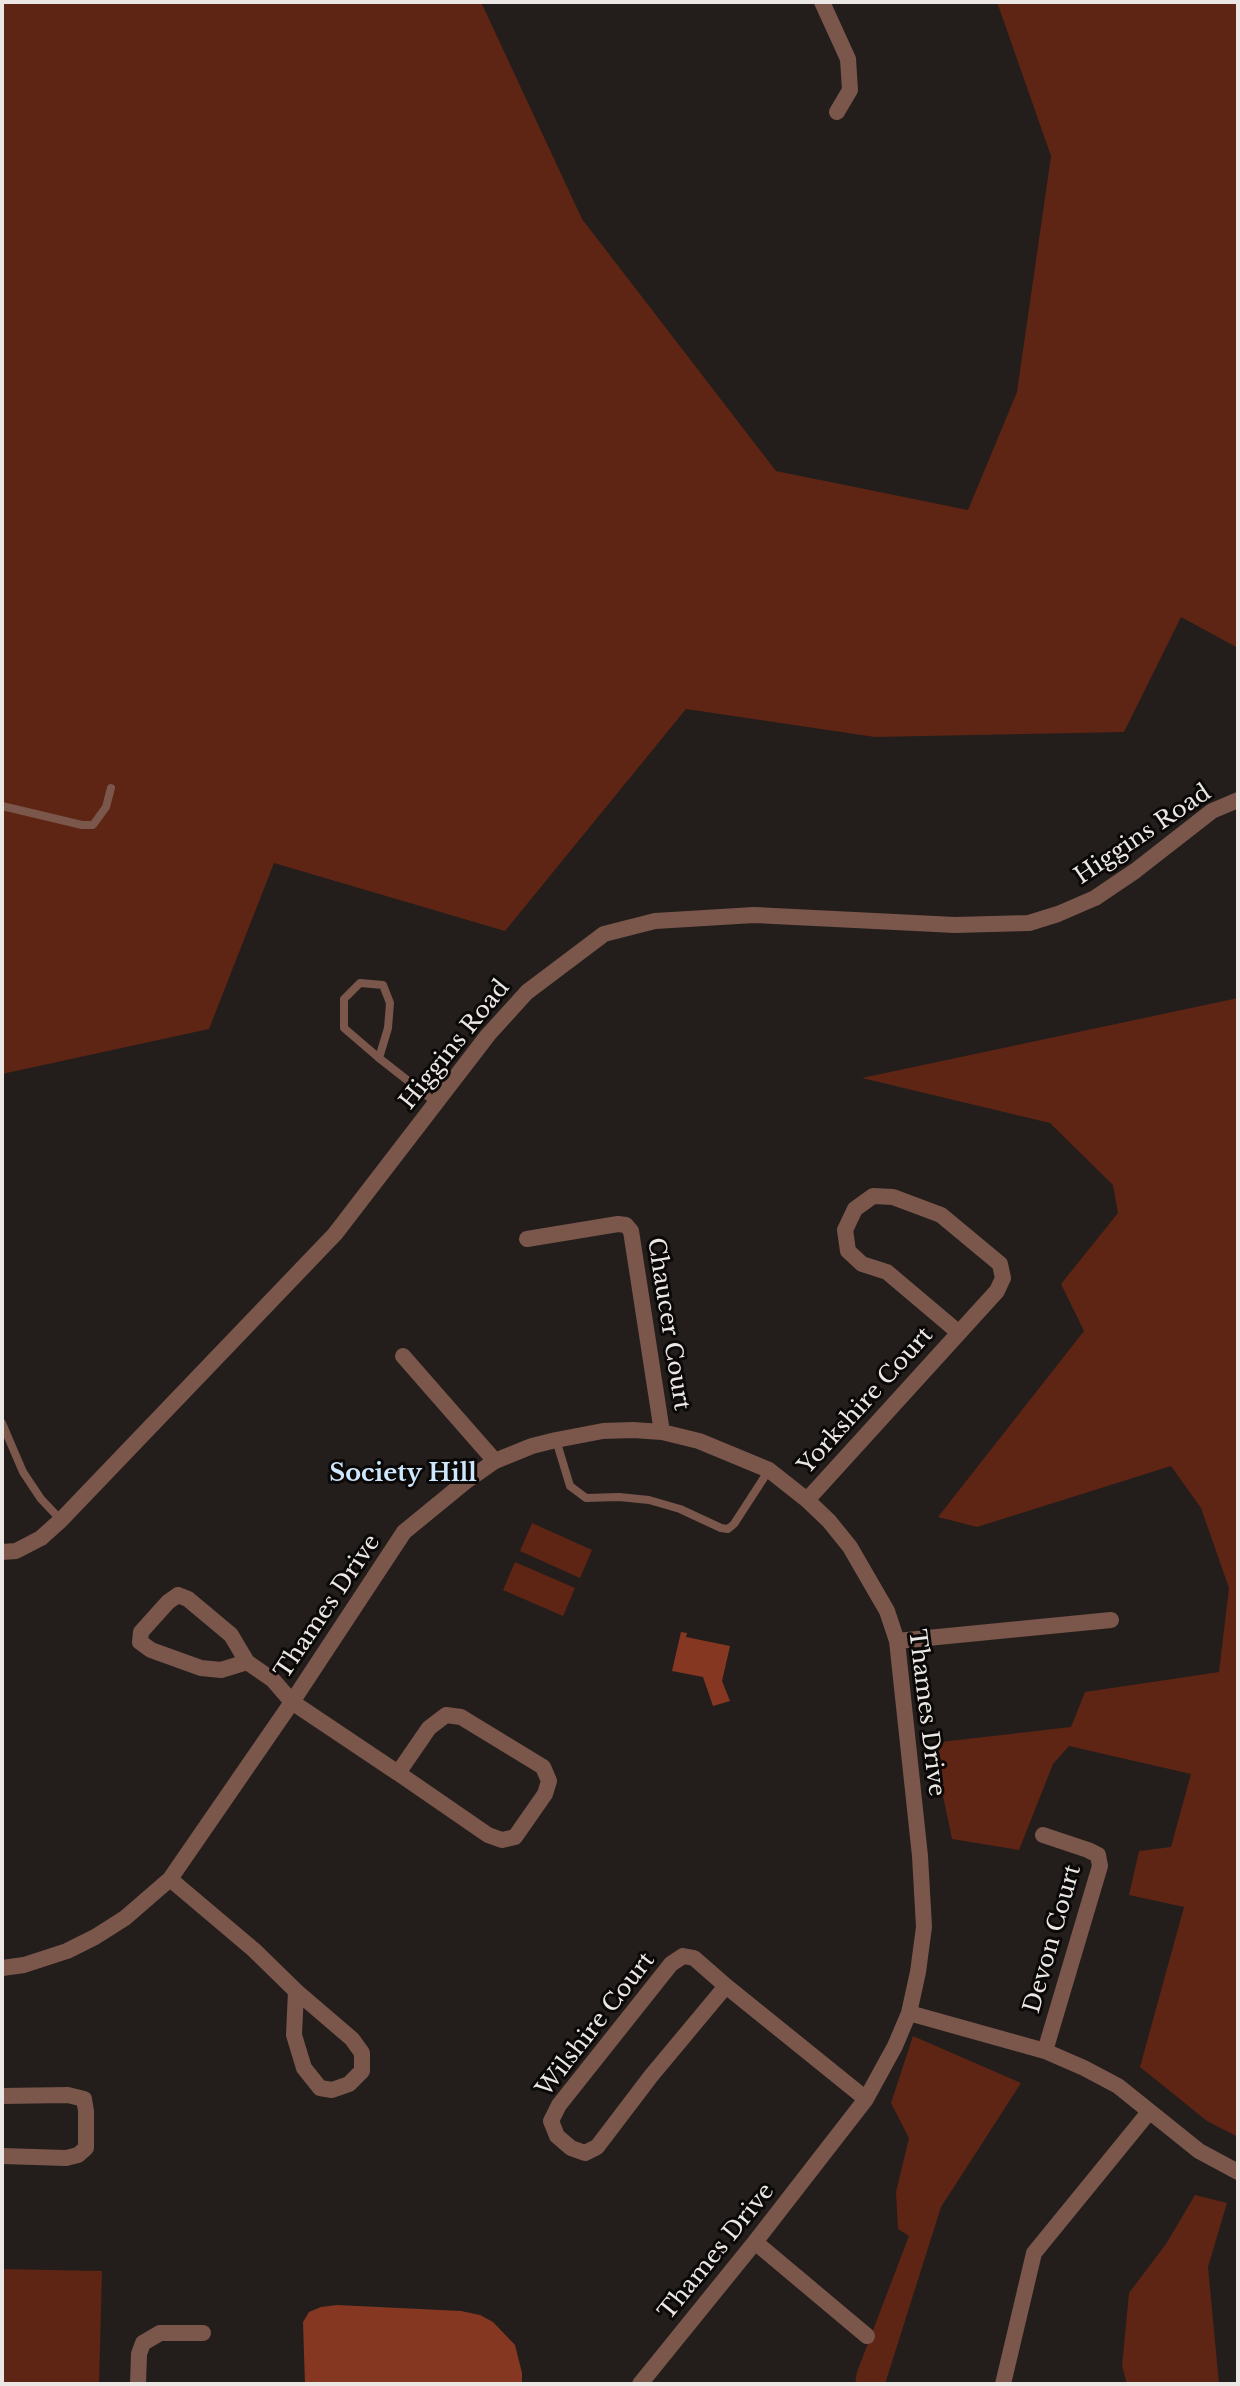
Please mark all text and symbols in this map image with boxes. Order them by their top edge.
street label: Higgins Road [1070,779,1216,891]
street label: Higgins Road [394,975,516,1115]
street label: Chaucer Court [641,1236,695,1412]
street label: Yorkshire Court [793,1322,939,1480]
district label: Society Hill [329,1460,477,1488]
street label: Thames Drive [270,1530,386,1684]
street label: Thames Drive [902,1628,950,1798]
street label: Devon Court [1019,1862,1087,2016]
street label: Wilshire Court [531,1947,661,2103]
street label: Thames Drive [654,2178,780,2326]

